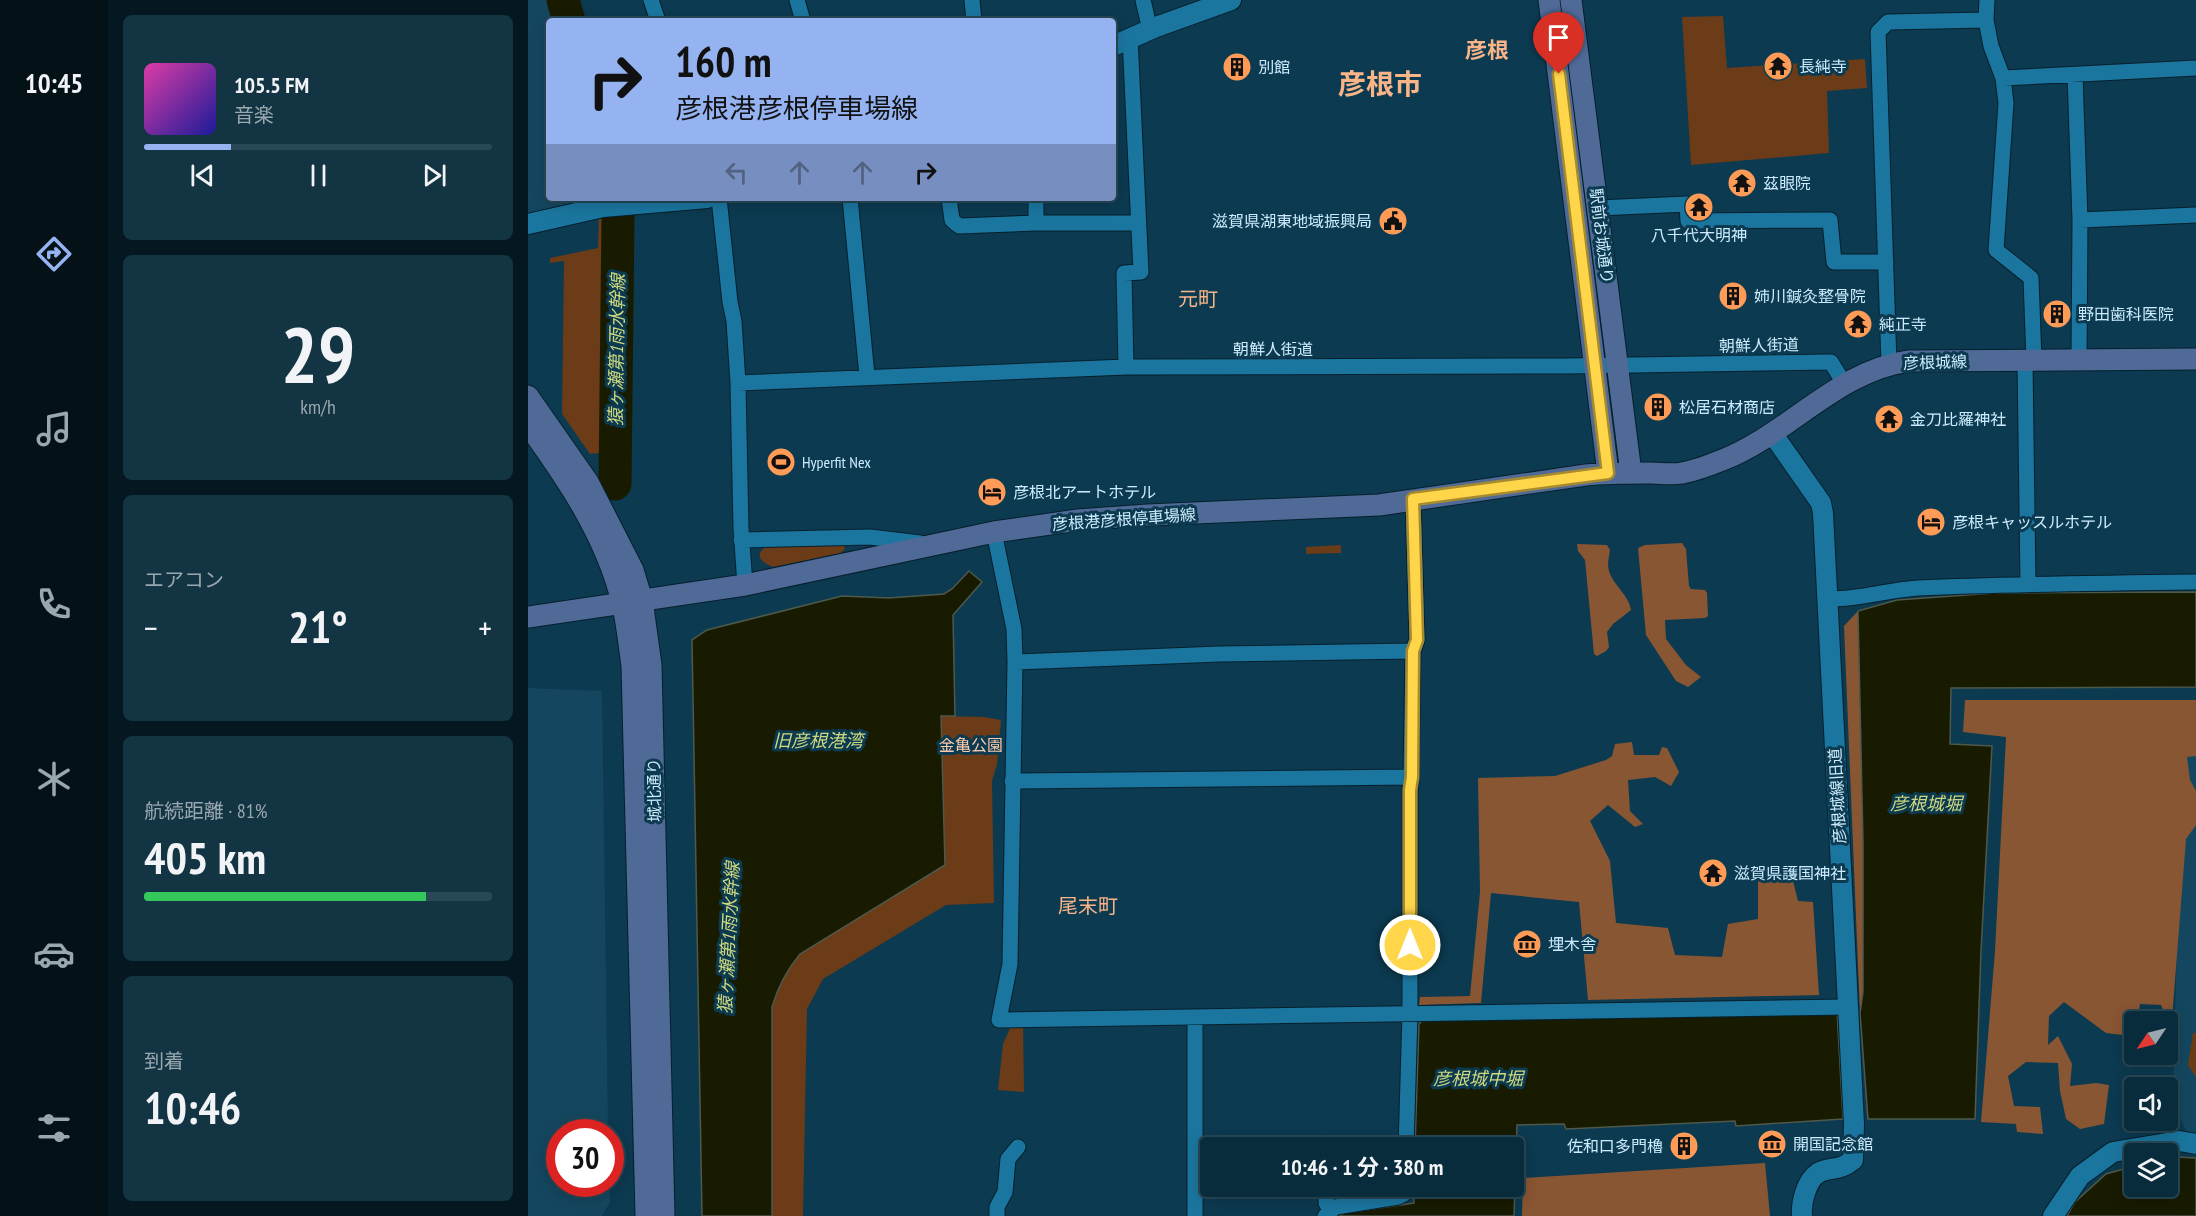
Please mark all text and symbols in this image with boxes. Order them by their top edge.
pin [1533,12,1584,74]
icon: arrive [1542,21,1575,54]
text: 160 m [675,34,772,89]
district label: 彦根 [1465,36,1509,64]
icon: right [576,42,654,120]
temple icon: 長純寺 [1762,50,1794,82]
building icon: 別館 [1221,51,1253,83]
place label: 長純寺 [1799,56,1847,76]
place label: 別館 [1258,57,1290,77]
district label: 彦根市 [1338,65,1422,102]
text: 10:45 [25,66,83,100]
text: 105.5 FM [234,71,309,99]
text: 彦根港彦根停車場線 [675,91,918,125]
text: 音楽 [234,102,274,128]
icon: left [720,156,753,189]
icon: ahead [783,156,816,189]
icon: ahead [846,156,879,189]
icon: right [909,156,942,189]
icon: previous [186,159,219,192]
icon: pause [302,159,335,192]
icon: next [418,159,451,192]
temple icon: 茲眼院 [1726,167,1758,199]
place label: 茲眼院 [1763,173,1811,193]
street label: 駅前お城通り [1586,187,1618,285]
temple icon: 八千代大明神 [1683,191,1715,223]
public building icon: 滋賀県湖東地域振興局 [1377,205,1409,237]
place label: 滋賀県湖東地域振興局 [1212,211,1372,231]
place label: 八千代大明神 [1651,225,1747,245]
icon: directions [33,233,75,275]
water label: 猿ヶ瀬第1雨水幹線 [604,272,629,426]
building icon: 姉川鍼灸整骨院 [1717,280,1749,312]
district label: 元町 [1178,286,1218,312]
place label: 姉川鍼灸整骨院 [1754,286,1866,306]
building icon: 野田歯科医院 [2041,298,2073,330]
text: 29 [281,304,355,405]
place label: 野田歯科医院 [2078,304,2174,324]
temple icon: 純正寺 [1842,308,1874,340]
place label: 純正寺 [1879,314,1927,334]
street label: 朝鮮人街道 [1719,334,1799,356]
street label: 朝鮮人街道 [1233,339,1313,359]
street label: 彦根城線 [1903,351,1967,373]
building icon: 松居石材商店 [1642,391,1674,423]
text: km/h [300,394,336,420]
place label: 松居石材商店 [1679,397,1775,417]
temple icon: 金刀比羅神社 [1873,403,1905,435]
icon: music [33,408,75,450]
place label: 金刀比羅神社 [1910,409,2006,429]
sports icon: Hyperfit Nex [765,446,797,478]
place label: Hyperfit Nex [802,452,871,472]
hotel icon: 彦根北アートホテル [976,476,1008,508]
place label: 彦根北アートホテル [1013,482,1156,502]
street label: 彦根港彦根停車場線 [1051,504,1197,534]
hotel icon: 彦根キャッスルホテル [1915,506,1947,538]
place label: 彦根キャッスルホテル [1952,512,2112,532]
text: エアコン [144,567,224,593]
icon: phone [33,583,75,625]
text: 21° [288,597,348,655]
text: − [144,606,158,649]
text: + [478,606,492,649]
water label: 旧彦根港湾 [773,729,866,752]
park label: 金亀公園 [939,735,1003,755]
street label: 彦根城線旧道 [1825,748,1849,844]
icon: climate [33,758,75,800]
street label: 城北通り [643,758,665,822]
water label: 彦根城堀 [1890,792,1965,815]
text: 航続距離 · 81% [144,798,267,824]
text: 405 km [144,828,266,886]
temple icon: 滋賀県護国神社 [1697,857,1729,889]
water label: 猿ヶ瀬第1雨水幹線 [713,859,744,1015]
place label: 滋賀県護国神社 [1734,863,1846,883]
district label: 尾末町 [1058,893,1118,919]
position arrow [1378,913,1442,977]
museum icon: 埋木舎 [1511,928,1543,960]
icon: car [33,933,75,975]
place label: 埋木舎 [1548,934,1596,954]
north arrow [2124,1011,2178,1065]
map controls [2124,1011,2178,1197]
text: 到着 [144,1048,184,1074]
water label: 彦根城中堀 [1433,1067,1526,1090]
button: sound [2124,1077,2178,1131]
text: 10:46 [144,1078,241,1136]
icon: filters [33,1107,75,1149]
speed limit sign: 30 [546,1119,624,1197]
museum icon: 開国記念館 [1756,1128,1788,1160]
building icon: 佐和口多門櫓 [1668,1130,1700,1162]
place label: 開国記念館 [1793,1134,1873,1154]
place label: 佐和口多門櫓 [1567,1136,1663,1156]
button: layers [2124,1143,2178,1197]
text: 10:46 · 1 分 · 380 m [1281,1153,1443,1181]

